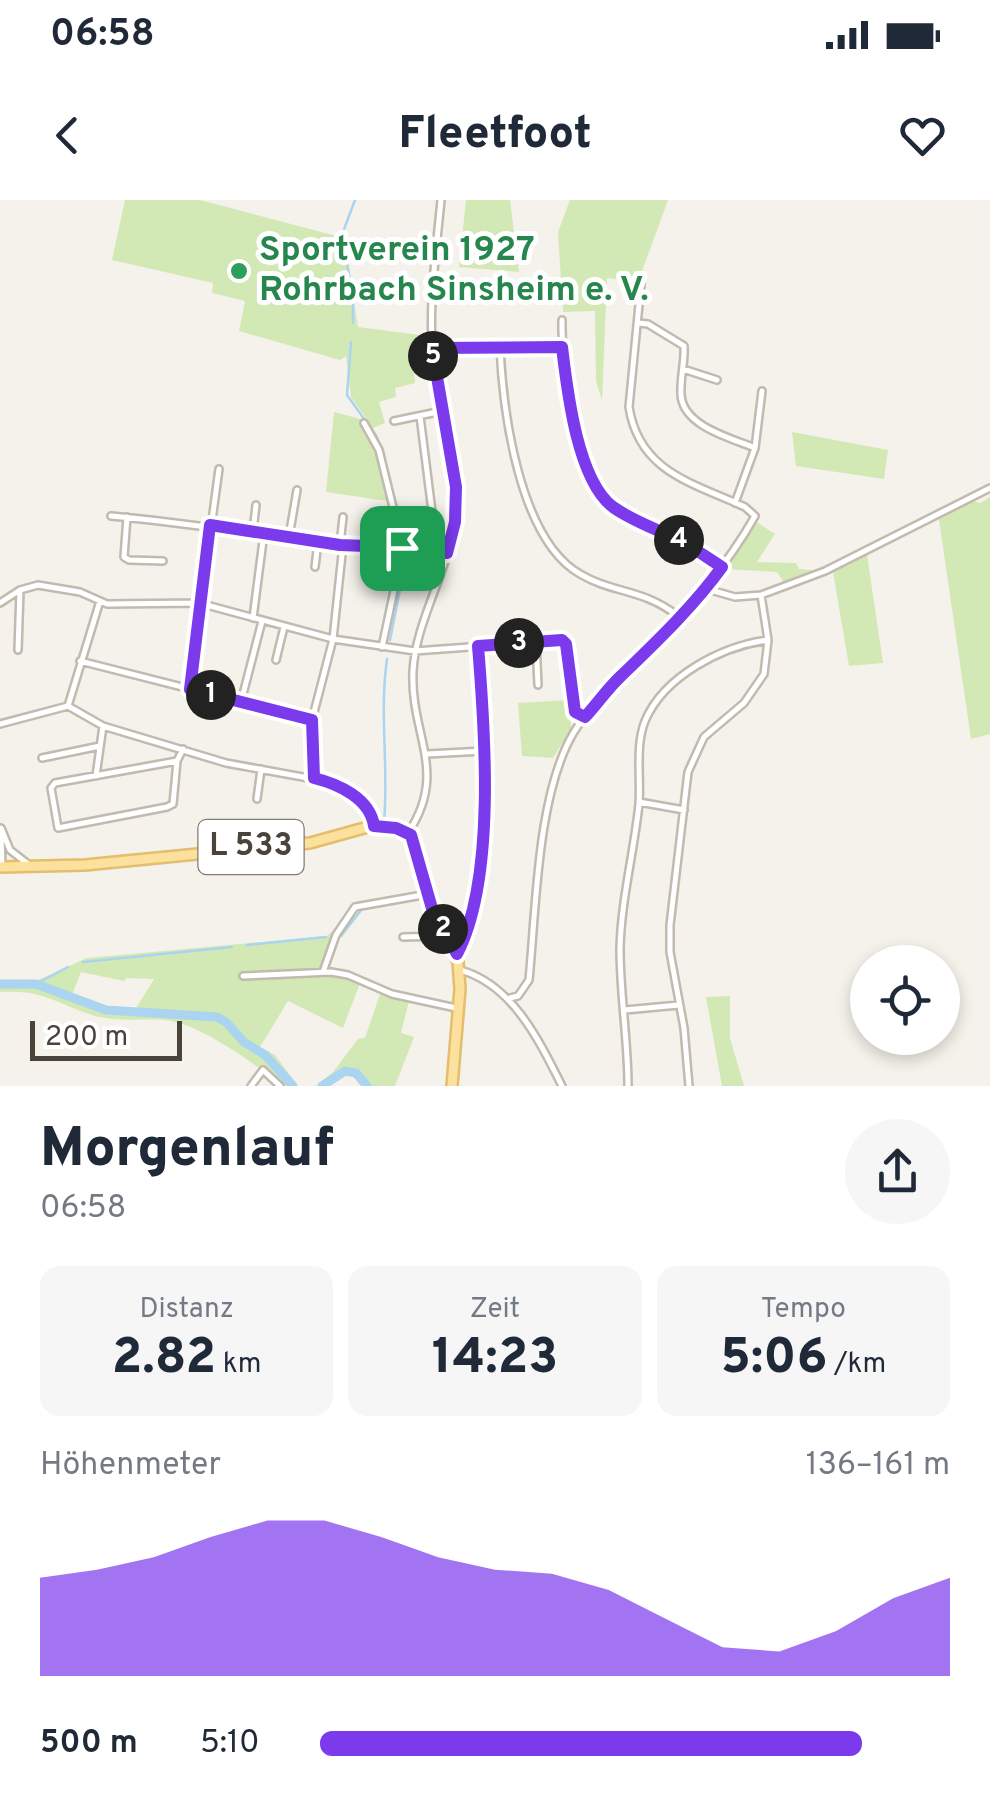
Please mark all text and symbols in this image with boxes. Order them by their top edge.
text: 06:58 [50,11,155,60]
text: Fleetfoot [398,107,592,164]
icon: back [40,108,95,163]
icon: heart [895,108,950,163]
place label: Sportverein 1927 Rohrbach Sinsheim e. V. [259,229,649,313]
marker: Sportverein 1927 Rohrbach Sinsheim e. V. [228,260,250,282]
pin: 5 [408,331,458,381]
text: 5 [424,338,442,374]
pin [360,506,445,591]
pin: 4 [654,515,704,565]
icon: arrive [375,521,430,576]
text: 4 [670,522,688,558]
pin: 3 [494,618,544,668]
text: 3 [511,625,527,661]
pin: 1 [186,670,236,720]
text: 1 [205,677,217,713]
road number: L 533 [198,820,304,874]
pin: 2 [418,904,468,954]
text: 2 [434,911,452,947]
map controls [850,945,960,1055]
button: locate [850,945,960,1055]
scale bar [30,1016,182,1060]
text: 200 m [45,1020,128,1056]
text: Morgenlauf [40,1116,334,1186]
button: share [845,1119,950,1224]
text: 06:58 [40,1189,126,1229]
text: Distanz [139,1292,234,1328]
text: Zeit [470,1292,520,1328]
text: Tempo [761,1292,846,1328]
text: 2.82 [112,1328,216,1391]
text: 14:23 [432,1328,558,1391]
text: 5:06 [720,1328,827,1391]
text: km [216,1347,262,1383]
text: /km [827,1347,886,1383]
text: Höhenmeter [40,1446,221,1486]
text: 136–161 m [806,1446,950,1486]
text: 500 m [40,1724,138,1764]
text: 5:10 [200,1724,260,1764]

